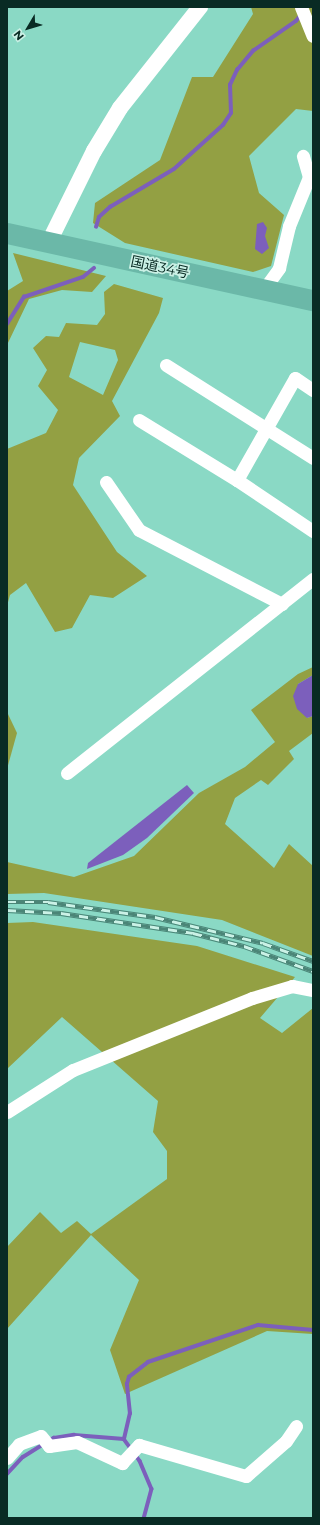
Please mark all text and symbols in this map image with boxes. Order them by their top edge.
north arrow [8,8,48,48]
text: N [10,28,27,43]
street label: 国道34号 [129,253,191,281]

